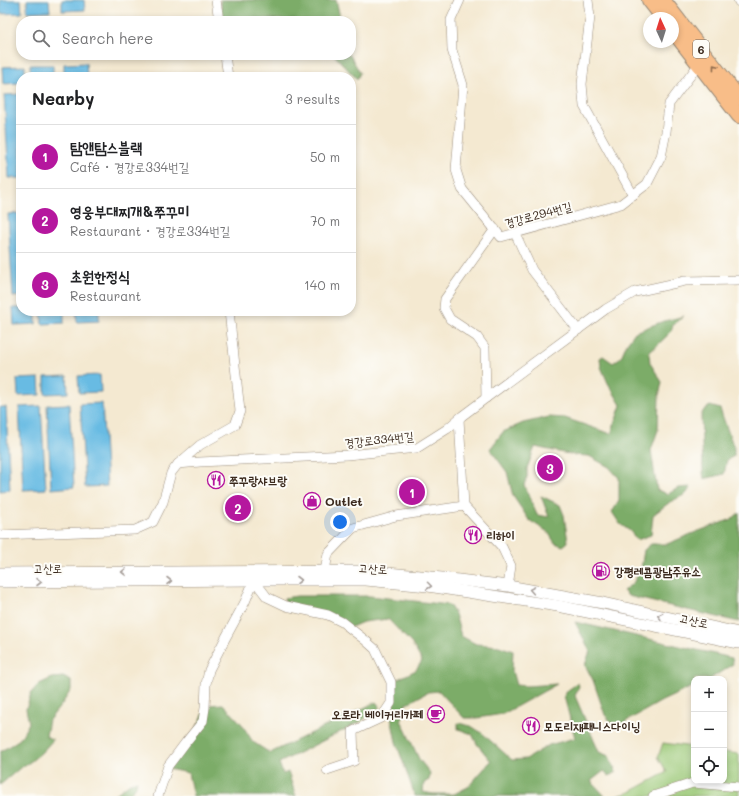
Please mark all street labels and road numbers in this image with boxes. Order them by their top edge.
road number: 6 [693,40,709,58]
street label: 경강로294번길 [503,197,574,231]
street label: 경강로334번길 [344,427,415,451]
street label: 고산로 [358,559,388,577]
street label: 고산로 [34,560,62,576]
street label: 고산로 [678,609,710,631]

